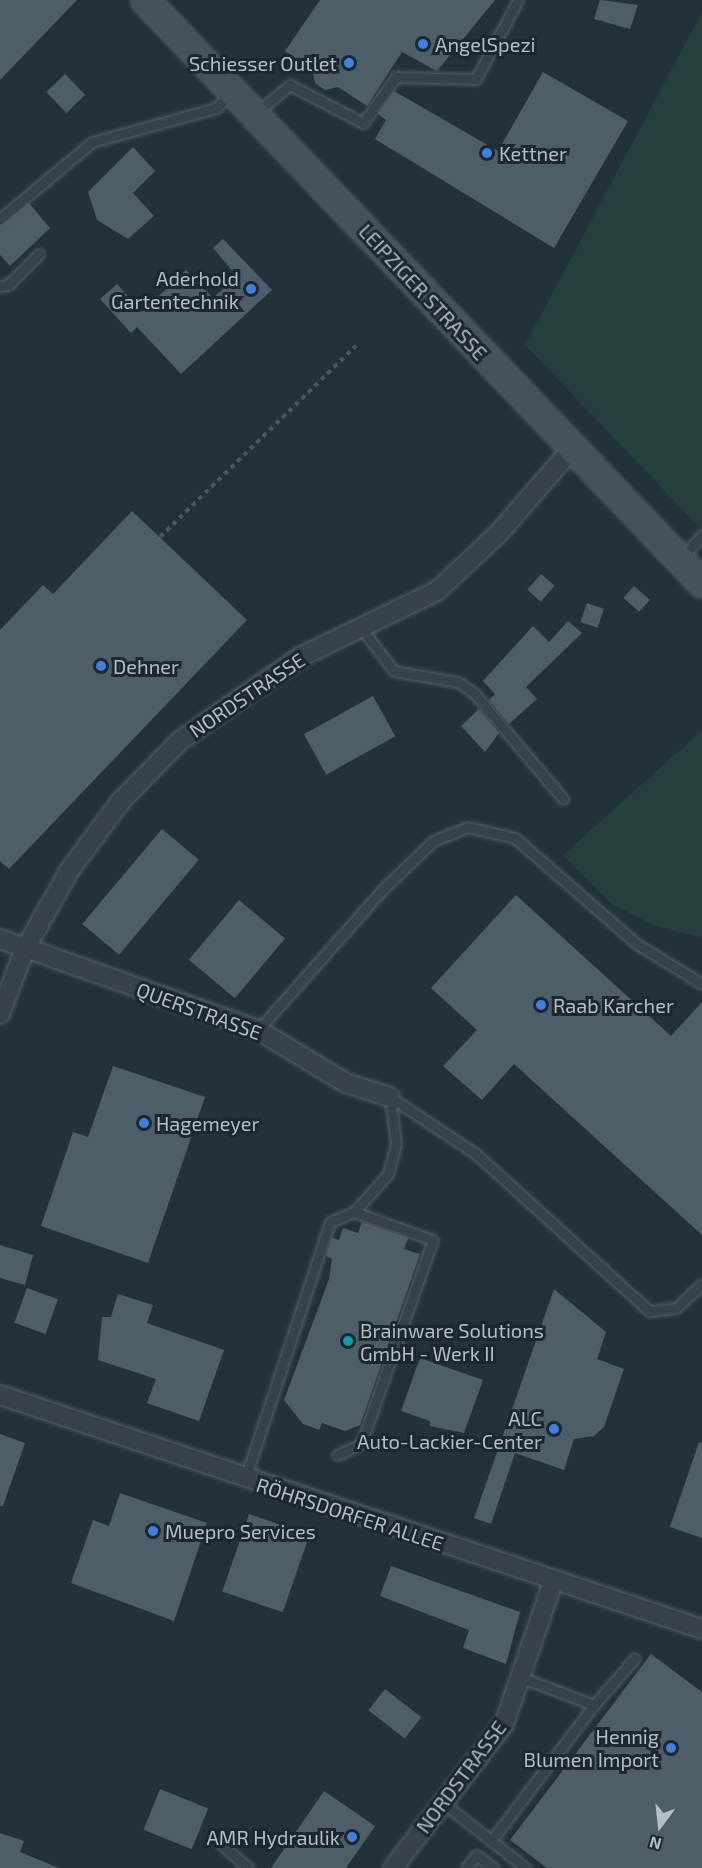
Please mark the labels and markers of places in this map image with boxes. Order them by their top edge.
place label: AngelSpezi [435,32,536,56]
marker: AngelSpezi [416,37,430,51]
place label: Schiesser Outlet [188,51,337,75]
marker: Schiesser Outlet [342,56,356,70]
place label: Kettner [499,141,567,165]
marker: Kettner [480,146,494,160]
place label: Aderhold Gartentechnik [111,266,239,313]
marker: Aderhold Gartentechnik [244,282,258,296]
place label: Dehner [113,654,179,678]
marker: Dehner [94,659,108,673]
place label: Raab Karcher [553,993,674,1017]
marker: Raab Karcher [534,998,548,1012]
place label: Hagemeyer [156,1111,260,1135]
marker: Hagemeyer [137,1116,151,1130]
place label: Brainware Solutions GmbH - Werk II [360,1318,544,1365]
marker: Brainware Solutions GmbH - Werk II [341,1334,355,1348]
place label: ALC Auto-Lackier-Center [357,1406,542,1453]
marker: ALC Auto-Lackier-Center [547,1422,561,1436]
place label: Muepro Services [165,1519,316,1543]
marker: Muepro Services [146,1524,160,1538]
place label: Hennig Blumen Import [524,1724,659,1771]
marker: Hennig Blumen Import [664,1741,678,1755]
place label: AMR Hydraulik [206,1825,340,1849]
marker: AMR Hydraulik [345,1830,359,1844]

